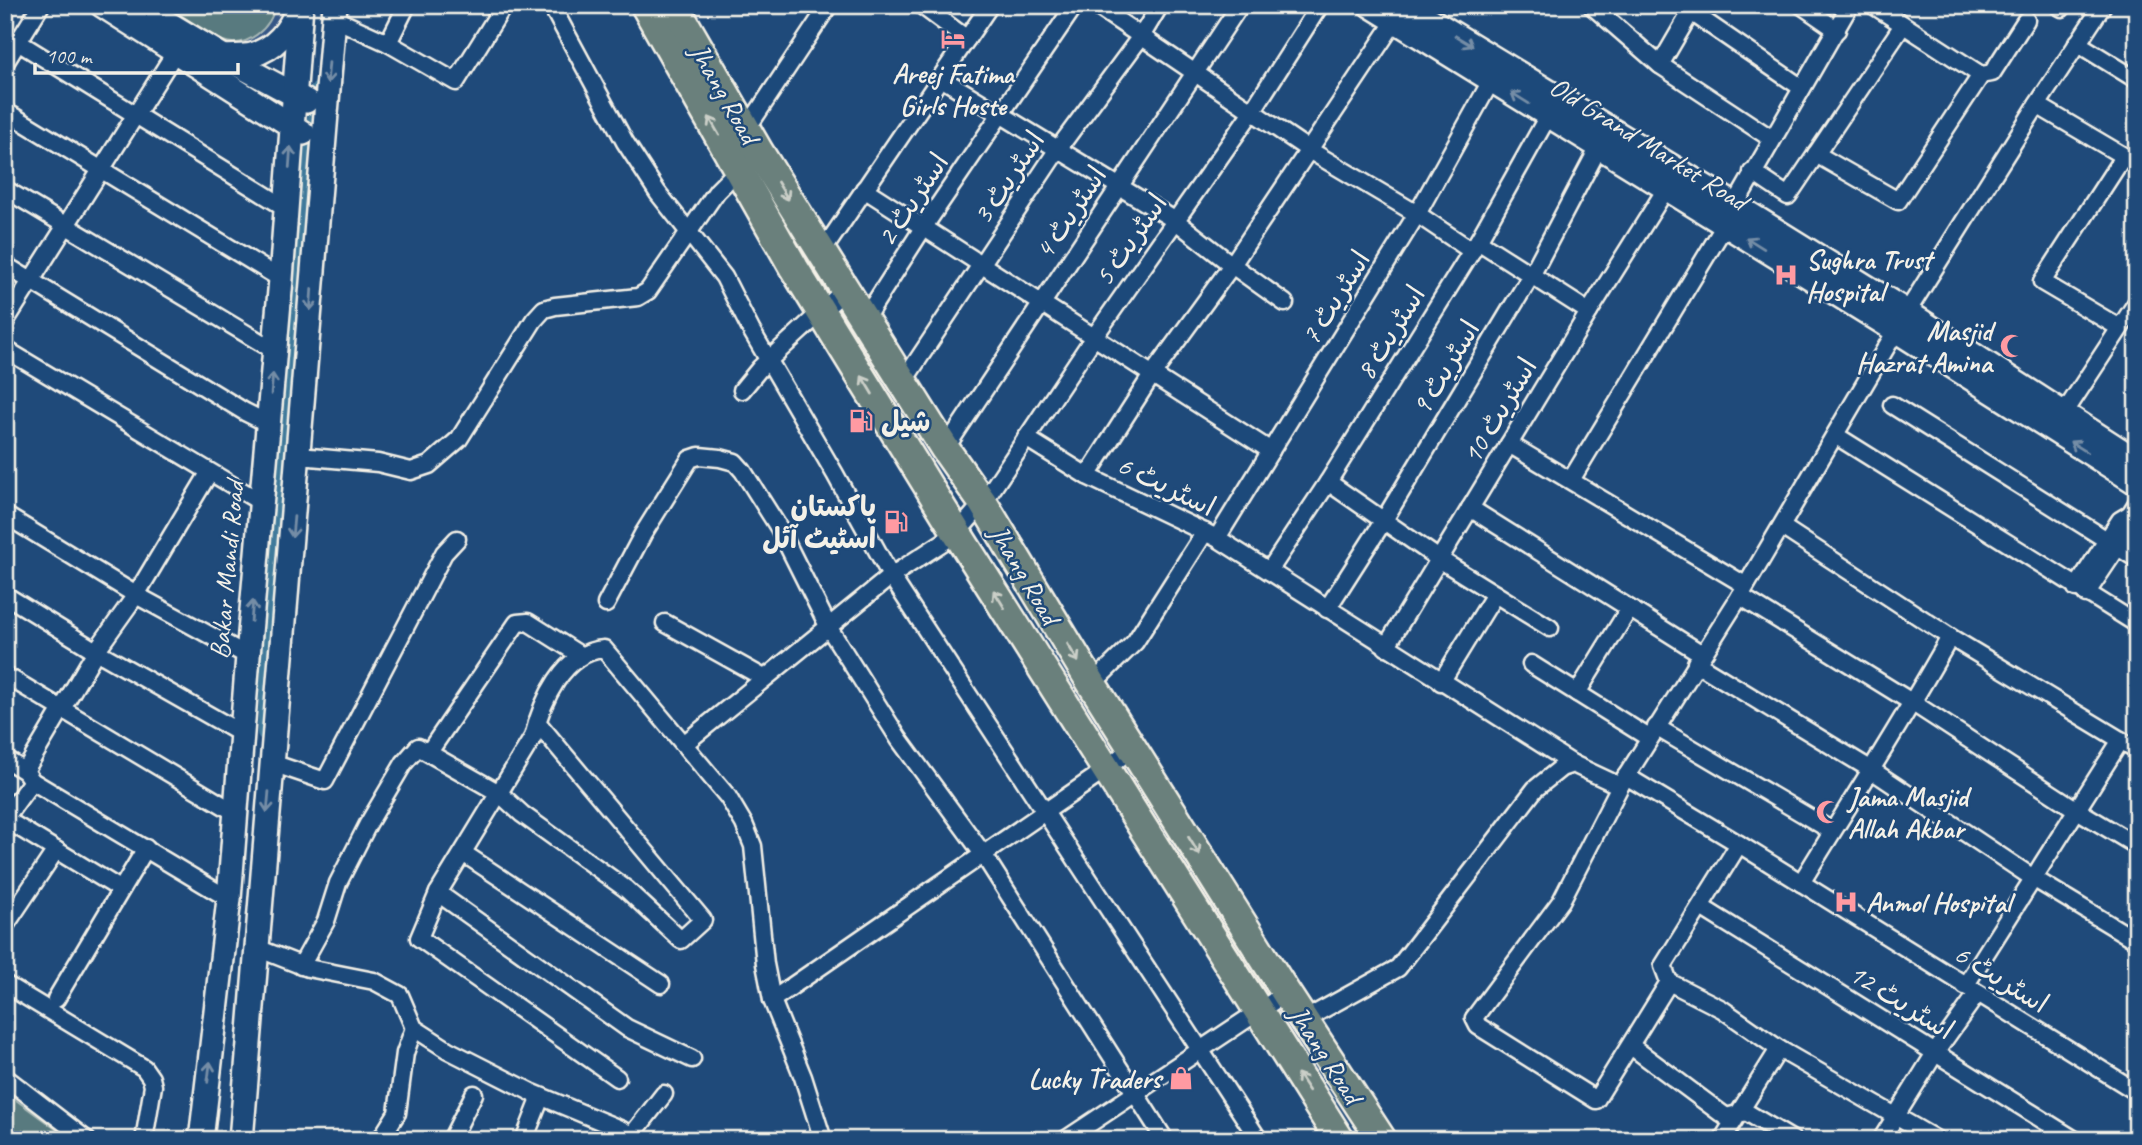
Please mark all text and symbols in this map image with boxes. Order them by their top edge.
hotel icon: Areej Fatima Girls Hoste [939,25,967,53]
scale bar [35,32,238,76]
one-way arrow [1454,34,1474,48]
street label: Jhang Road [681,35,769,153]
text: 100 m [46,43,93,69]
place label: Areej Fatima Girls Hoste [892,56,1016,123]
one-way arrow [321,61,334,84]
street label: Old Grand Market Road [1543,68,1758,221]
one-way arrow [1510,91,1530,105]
one-way arrow [707,116,721,136]
street label: اسٹریٹ 3 [965,124,1052,231]
street label: اسٹریٹ 2 [869,146,956,253]
one-way arrow [284,147,297,169]
street label: اسٹریٹ 4 [1027,159,1114,266]
one-way arrow [777,180,791,200]
street label: اسٹریٹ 5 [1086,186,1175,292]
one-way arrow [1746,236,1766,250]
place label: Sughra Trust Hospital [1806,242,1936,309]
street label: اسٹریٹ 7 [1293,244,1378,351]
hospital icon: Sughra Trust Hospital [1772,261,1800,289]
street label: اسٹریٹ 8 [1348,279,1433,386]
one-way arrow [304,288,317,311]
street label: اسٹریٹ 9 [1403,313,1487,421]
place label: Masjid Hazrat Amina [1856,313,1997,380]
mosque icon: Masjid Hazrat Amina [1998,332,2026,360]
street label: اسٹریٹ 10 [1454,351,1545,470]
one-way arrow [266,373,279,396]
one-way arrow [860,375,874,395]
place label: شیل [881,404,930,439]
fuel station icon: شیل [847,407,875,435]
one-way arrow [2070,439,2089,454]
street label: اسٹریٹ 6 [1112,447,1222,524]
street label: Bakar Mandi Road [201,476,252,660]
place label: پاکستان اسٹیٹ آئل [762,489,876,556]
fuel station icon: پاکستان اسٹیٹ آئل [882,508,910,536]
one-way arrow [286,515,299,538]
street label: Jhang Road [980,517,1070,634]
one-way arrow [992,590,1006,610]
one-way arrow [246,600,259,623]
one-way arrow [1067,642,1081,662]
place label: Jama Masjid Allah Akbar [1846,779,1973,846]
one-way arrow [262,790,275,813]
mosque icon: Jama Masjid Allah Akbar [1814,798,1842,826]
one-way arrow [1188,835,1202,855]
place label: Anmol Hospital [1866,885,2017,920]
hospital icon: Anmol Hospital [1832,888,1860,916]
street label: اسٹریٹ 6 [1948,936,2055,1021]
street label: اسٹریٹ 12 [1843,955,1961,1047]
street label: Jhang Road [1280,997,1372,1113]
one-way arrow [203,1061,216,1084]
place label: Lucky Traders [1029,1061,1164,1096]
shop icon: Lucky Traders [1167,1064,1195,1092]
one-way arrow [1296,1073,1310,1093]

